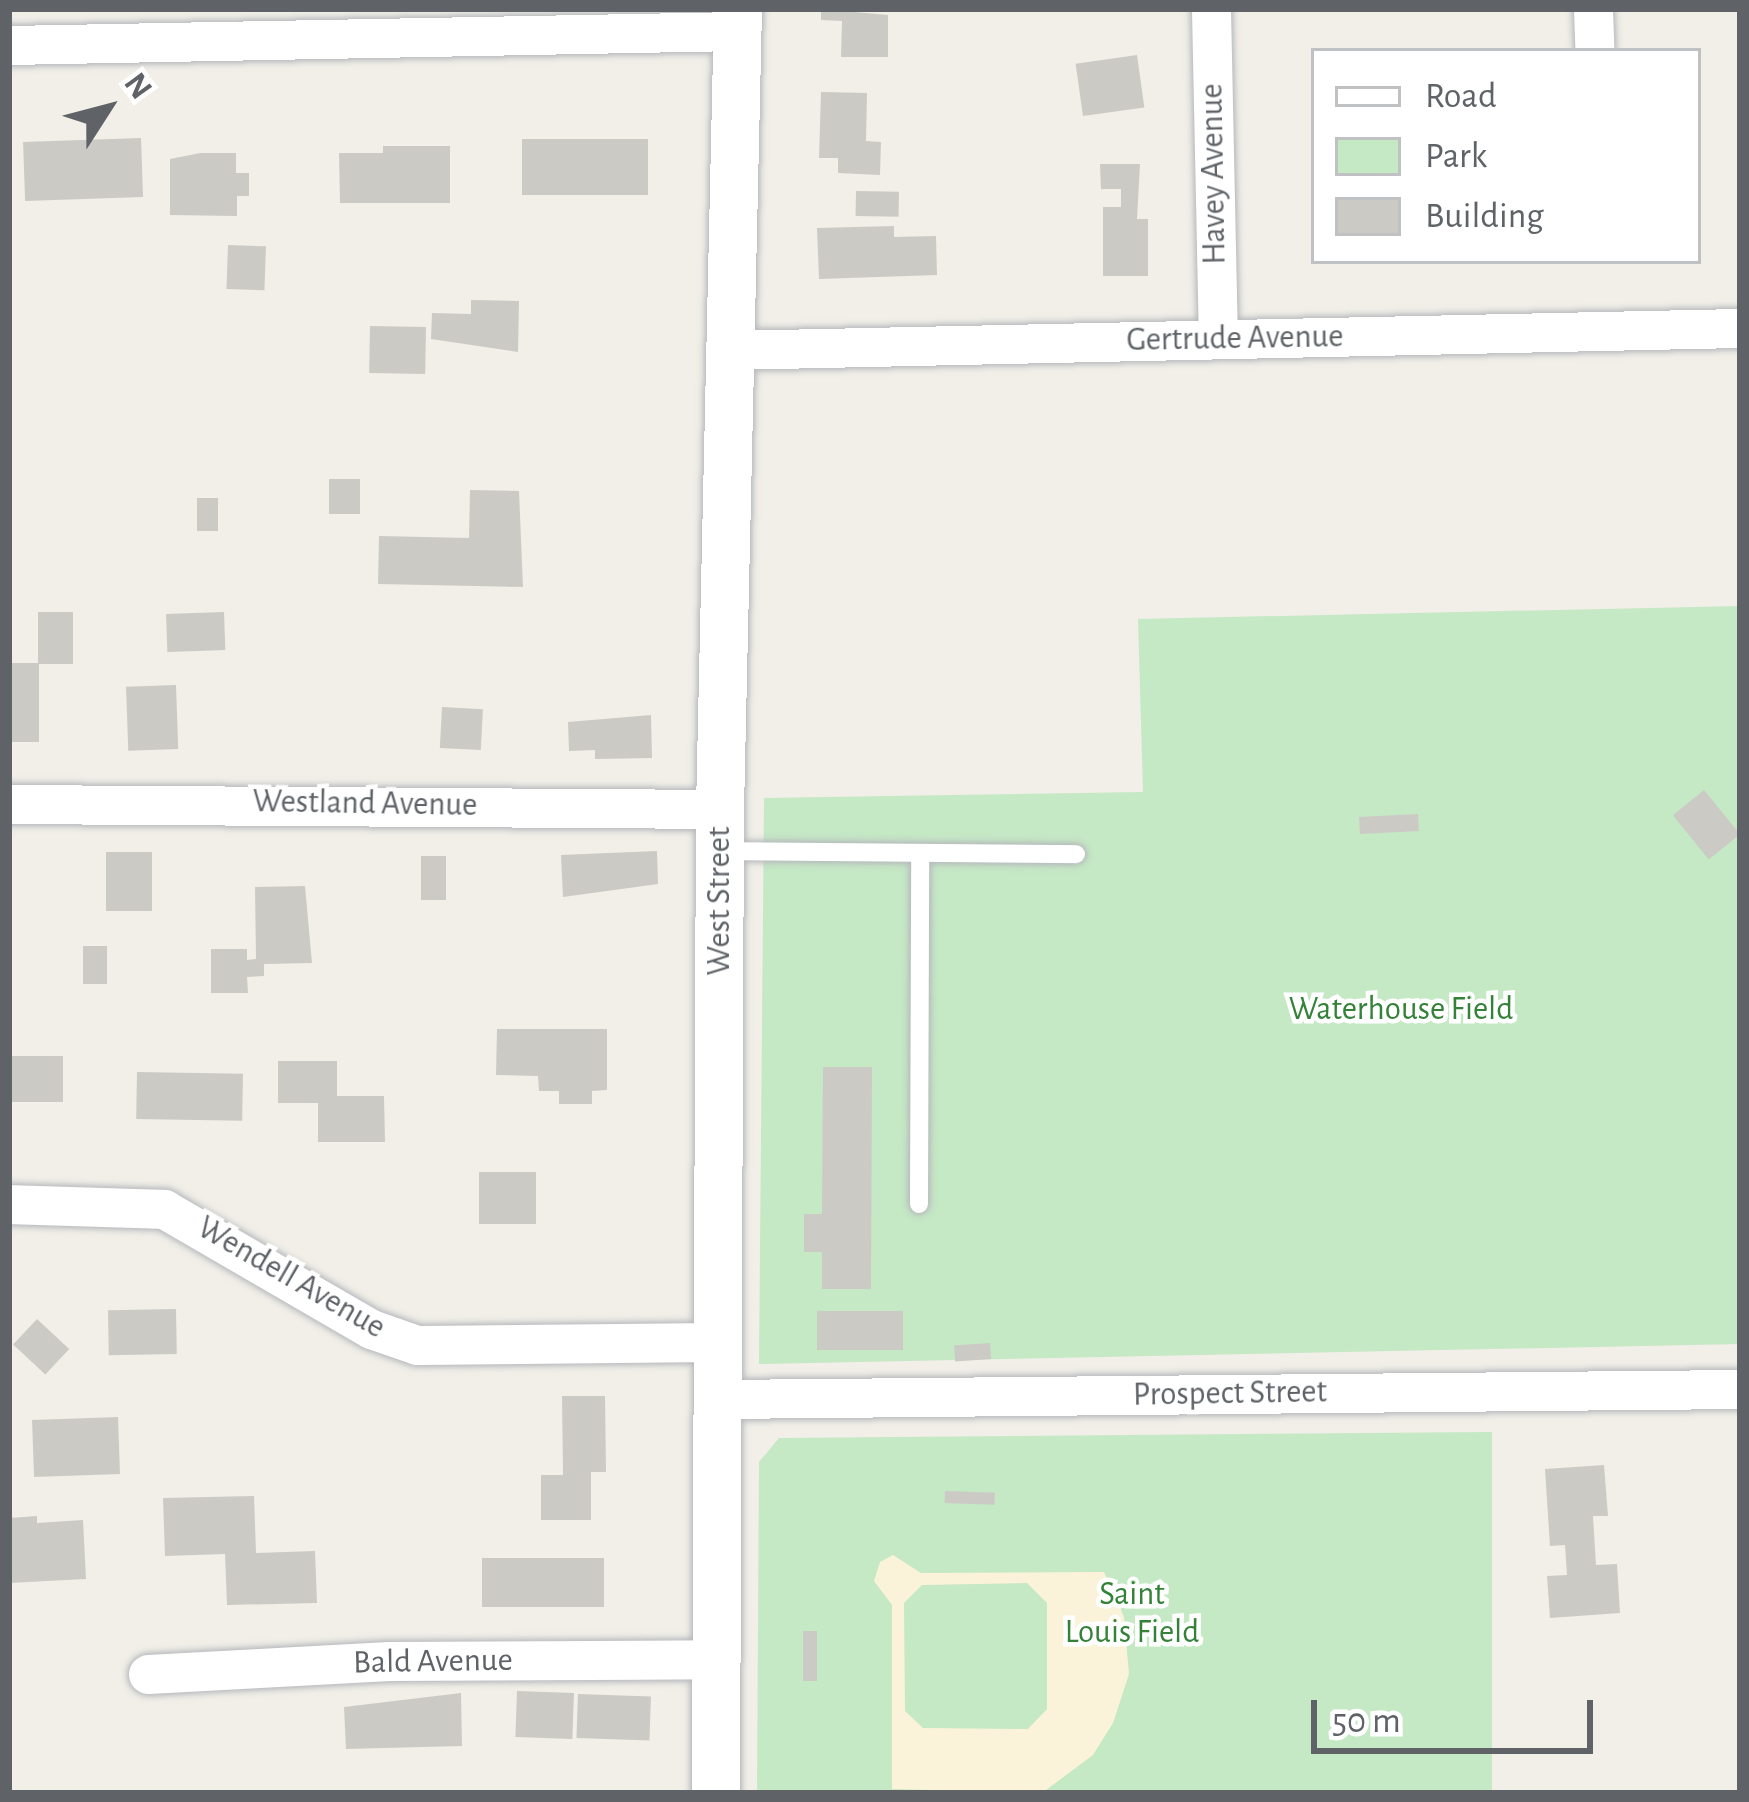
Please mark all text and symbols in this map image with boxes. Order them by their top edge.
north arrow [48,48,168,168]
legend [1311,48,1701,264]
text: N [117,68,158,106]
text: Road [1425,78,1497,114]
street label: Havey Avenue [1193,83,1235,265]
text: Park [1425,138,1487,174]
text: Building [1425,198,1544,234]
street label: Gertrude Avenue [1126,317,1344,361]
street label: Westland Avenue [252,782,478,826]
street label: West Street [700,826,740,976]
park label: Waterhouse Field [1289,990,1513,1030]
street label: Wendell Avenue [190,1208,392,1348]
street label: Prospect Street [1133,1373,1327,1415]
park label: Saint Louis Field [1065,1575,1199,1653]
street label: Bald Avenue [353,1641,513,1683]
scale bar [1317,1676,1599,1750]
text: 50 m [1332,1703,1401,1739]

